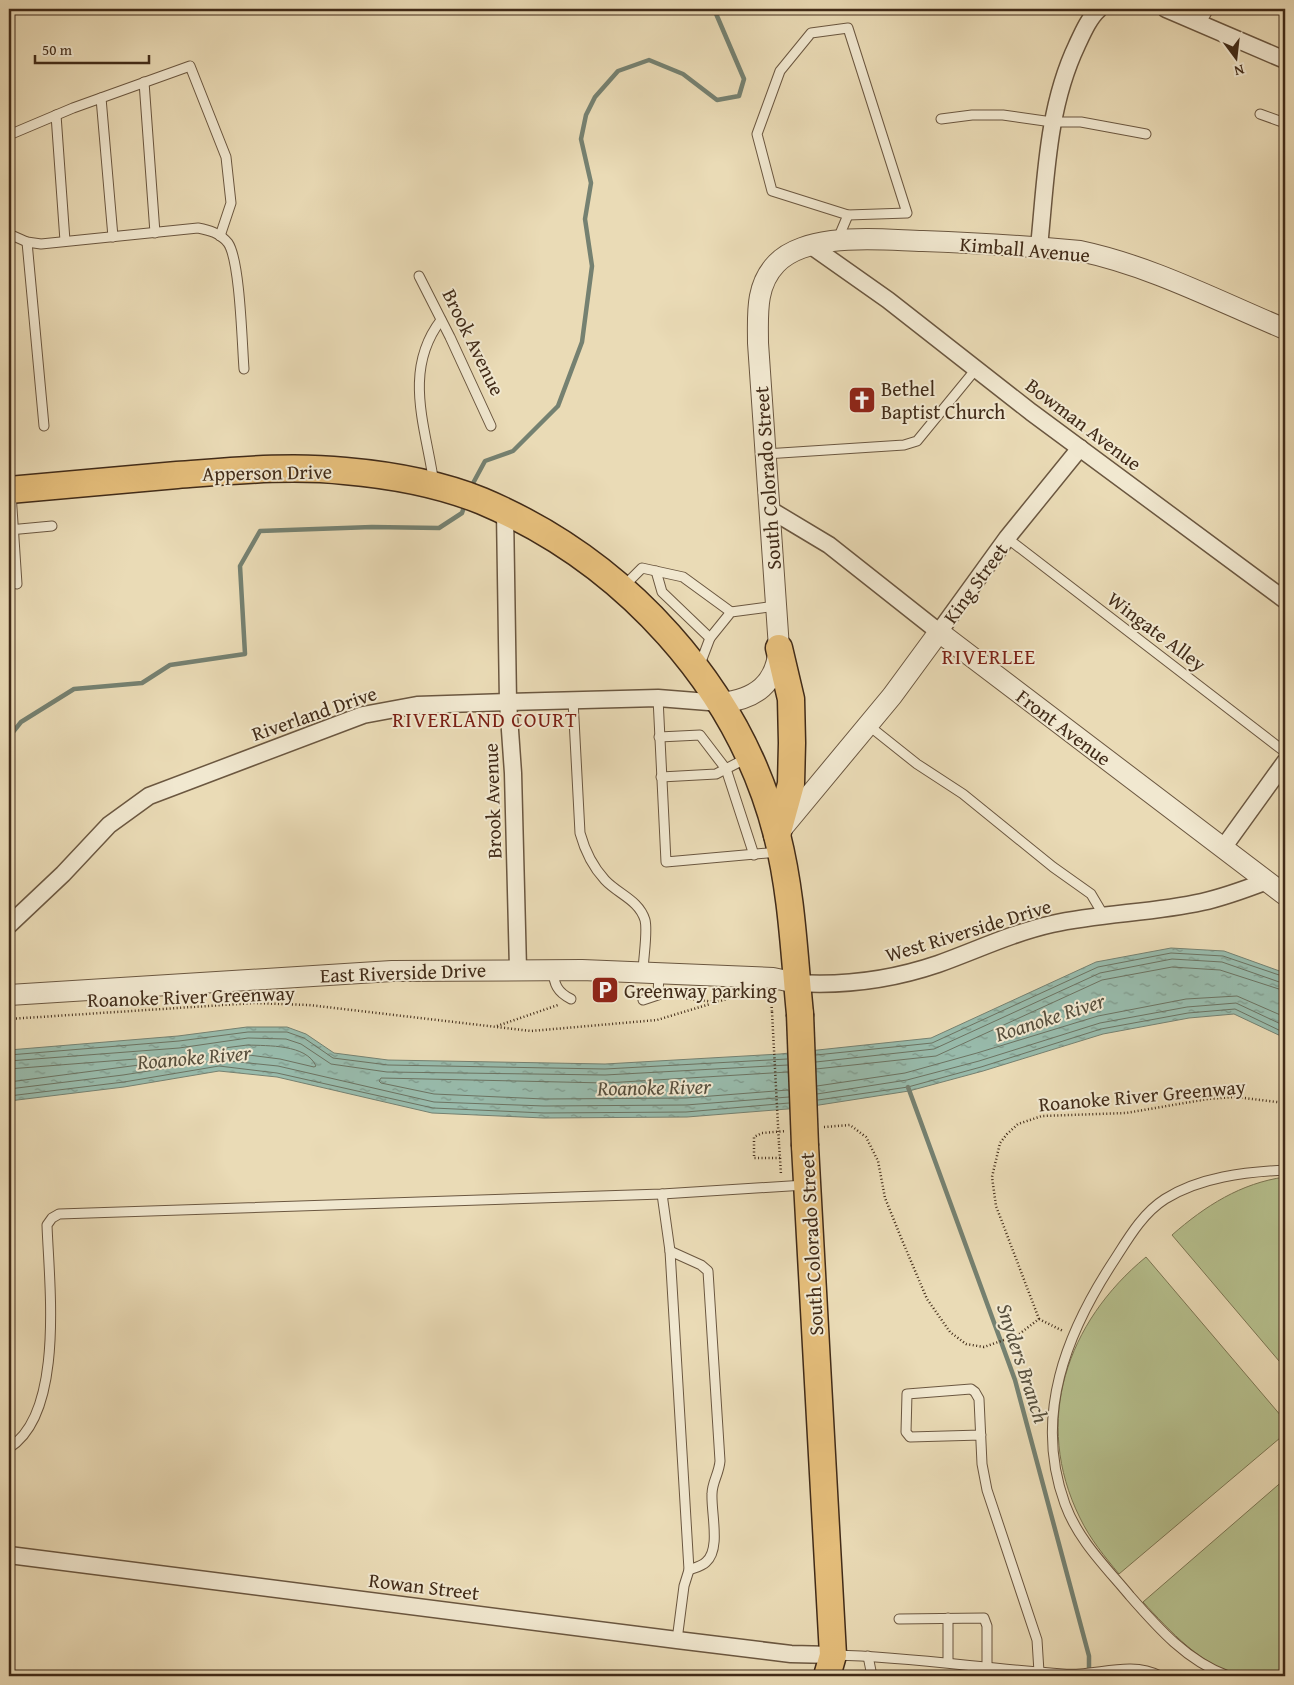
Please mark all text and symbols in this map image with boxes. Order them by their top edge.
scale bar [35,32,149,64]
north arrow [1212,32,1262,82]
text: 50 m [42,39,73,60]
text: N [1232,60,1246,82]
street label: Kimball Avenue [959,229,1091,269]
street label: Brook Avenue [436,284,512,400]
street label: Bowman Avenue [1020,371,1148,477]
place label: Bethel Baptist Church [881,374,1005,426]
street label: South Colorado Street [746,385,788,571]
church icon: Bethel Baptist Church [847,385,877,415]
street label: Apperson Drive [202,456,332,488]
street label: King Street [936,537,1014,629]
street label: Wingate Alley [1102,584,1212,678]
district label: RIVERLEE [942,641,1036,672]
street label: Riverland Drive [248,678,380,748]
street label: Front Avenue [1011,682,1117,772]
district label: RIVERLAND COURT [392,704,578,735]
street label: Brook Avenue [475,743,509,859]
street label: West Riverside Drive [881,891,1055,969]
street label: East Riverside Drive [319,955,487,989]
parking icon: Greenway parking [590,975,620,1005]
place label: Greenway parking [624,976,777,1005]
street label: Roanoke River Greenway [87,978,295,1014]
water label: Roanoke River [990,984,1110,1050]
water label: Roanoke River [135,1036,253,1077]
water label: Roanoke River [596,1070,712,1104]
street label: Roanoke River Greenway [1037,1071,1247,1119]
street label: South Colorado Street [792,1151,830,1337]
water label: Snyders Branch [989,1299,1057,1427]
street label: Rowan Street [367,1565,481,1607]

